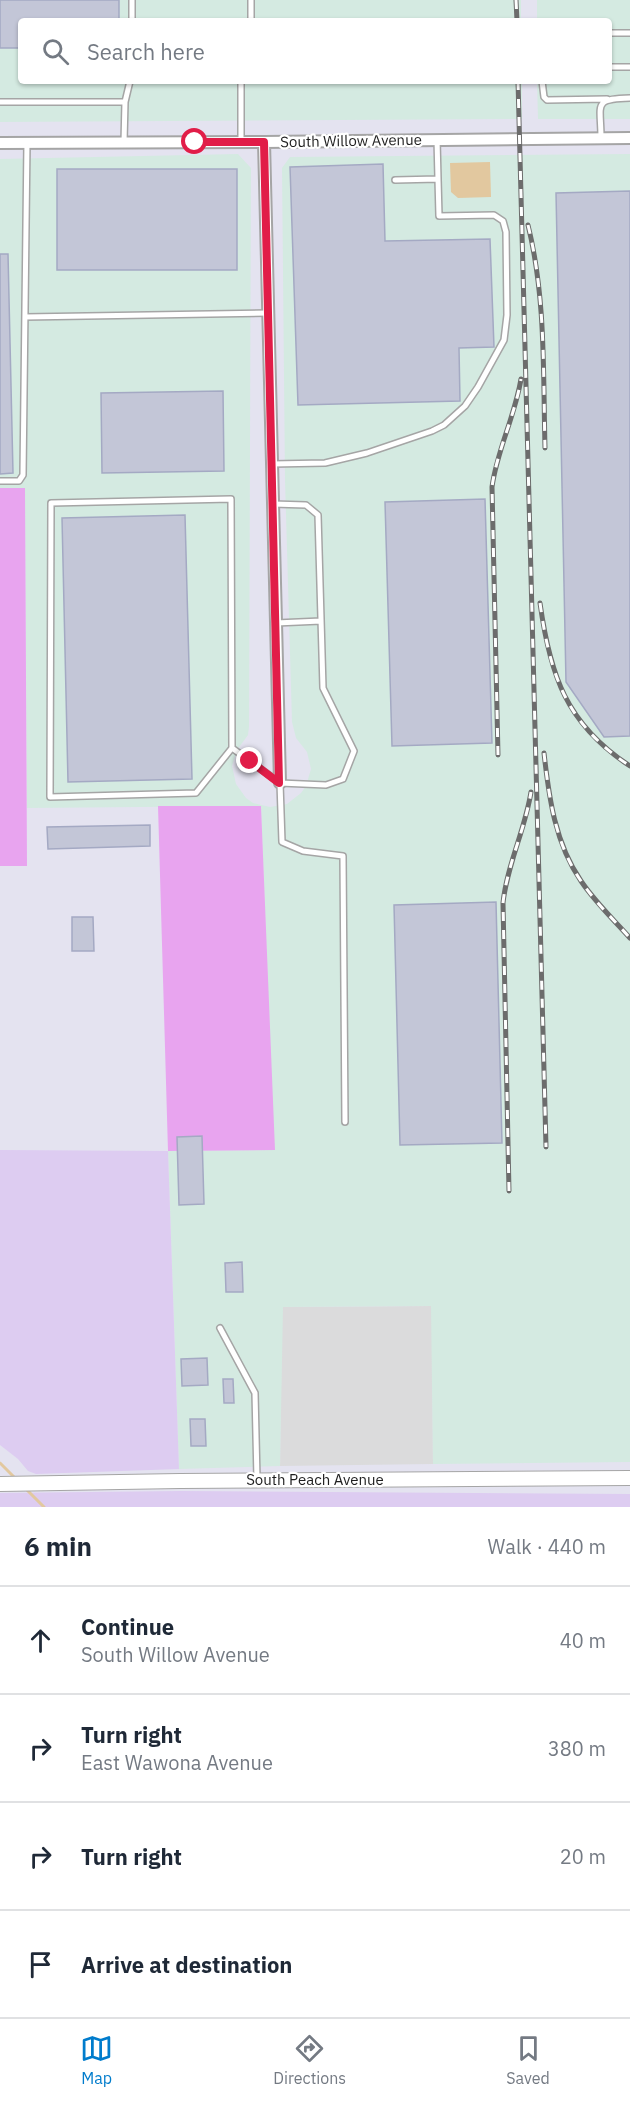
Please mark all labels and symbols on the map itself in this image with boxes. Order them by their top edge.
route start [181,128,207,154]
street label: South Willow Avenue [280,130,422,151]
route end [236,747,262,773]
street label: South Peach Avenue [246,1470,384,1489]

